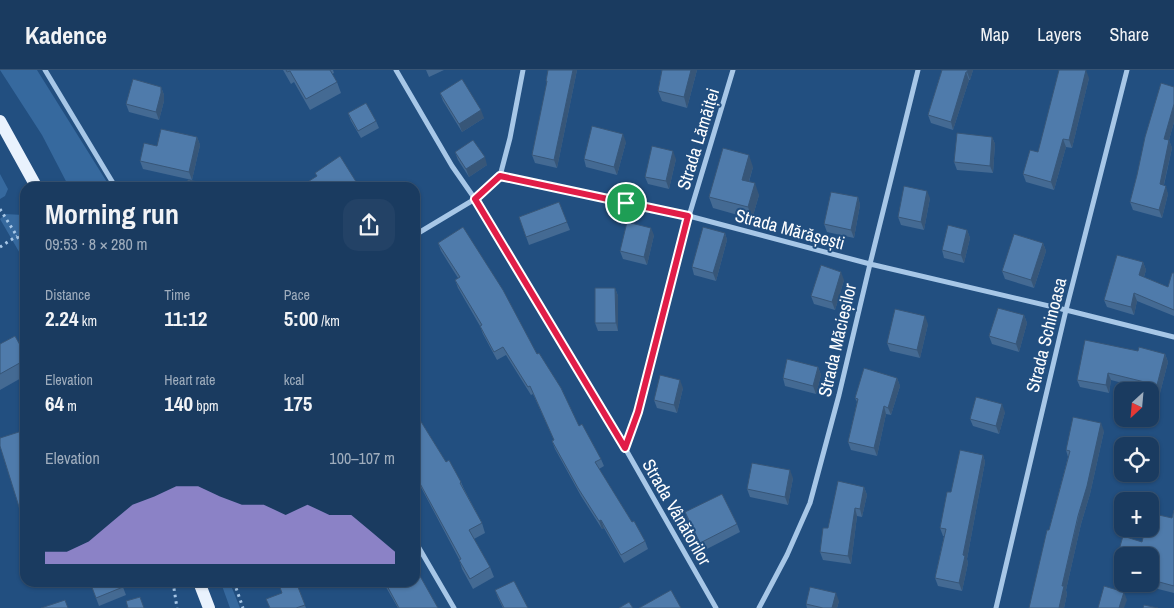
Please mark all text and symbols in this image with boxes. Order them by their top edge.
text: Kadence [25,19,107,51]
text: Map [981,22,1009,47]
text: Layers [1037,22,1082,47]
text: Share [1110,22,1149,47]
street label: Strada Lămăiței [671,85,725,193]
pin [605,182,647,224]
icon: arrive [612,189,640,217]
text: Morning run [45,195,179,233]
button: share [343,199,395,251]
street label: Strada Mărășești [732,202,848,256]
text: 09:53 · 8 × 280 m [45,233,148,255]
street label: Strada Schinoasa [1020,275,1072,395]
street label: Strada Măcieșilor [812,281,862,399]
text: Distance [45,286,90,304]
text: Time [164,286,190,304]
text: Pace [284,286,310,304]
text: 2.24 [45,304,79,333]
text: 11:12 [164,304,207,333]
text: 5:00 [284,304,318,333]
text: km [79,312,97,330]
text: /km [318,312,340,330]
text: Elevation [45,371,93,389]
text: Heart rate [164,371,215,389]
text: kcal [284,371,304,389]
north arrow [1114,382,1159,428]
map controls [1114,382,1159,592]
text: 64 [45,389,64,418]
text: 140 [164,389,193,418]
text: 175 [284,389,312,418]
text: m [64,397,77,415]
text: bpm [193,397,219,415]
button: locate [1114,437,1159,482]
text: Elevation [45,447,100,469]
text: 100–107 m [329,447,395,469]
street label: Strada Vânătorilor [636,454,718,570]
button: + [1114,492,1159,537]
button: − [1114,547,1159,592]

